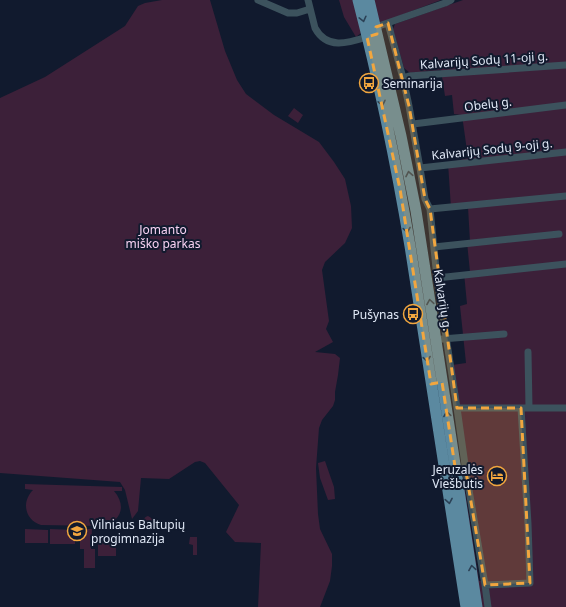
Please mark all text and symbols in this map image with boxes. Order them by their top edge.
one-way arrow [358,15,366,22]
street label: Kalvarijų Sodų 11-oji g. [419,47,549,73]
bus stop icon: Seminarija [358,72,380,94]
place label: Seminarija [383,75,443,92]
street label: Obelų g. [463,93,513,115]
one-way arrow [377,99,385,106]
street label: Kalvarijų Sodų 9-oji g. [431,134,553,164]
one-way arrow [405,171,413,177]
park label: Jomanto miško parkas [126,221,201,252]
one-way arrow [402,227,411,233]
street label: Kalvarijų g. [430,268,456,332]
one-way arrow [426,299,435,305]
bus stop icon: Pušynas [402,303,424,325]
place label: Pušynas [353,306,399,323]
one-way arrow [422,355,431,362]
one-way arrow [443,411,452,417]
place label: Jeruzalės Viešbutis [432,461,483,492]
hotel icon: Jeruzalės Viešbutis [486,465,508,487]
one-way arrow [445,498,453,504]
place label: Vilniaus Baltupių progimnazija [91,516,185,547]
school or university icon: Vilniaus Baltupių progimnazija [66,520,88,542]
one-way arrow [468,565,476,571]

